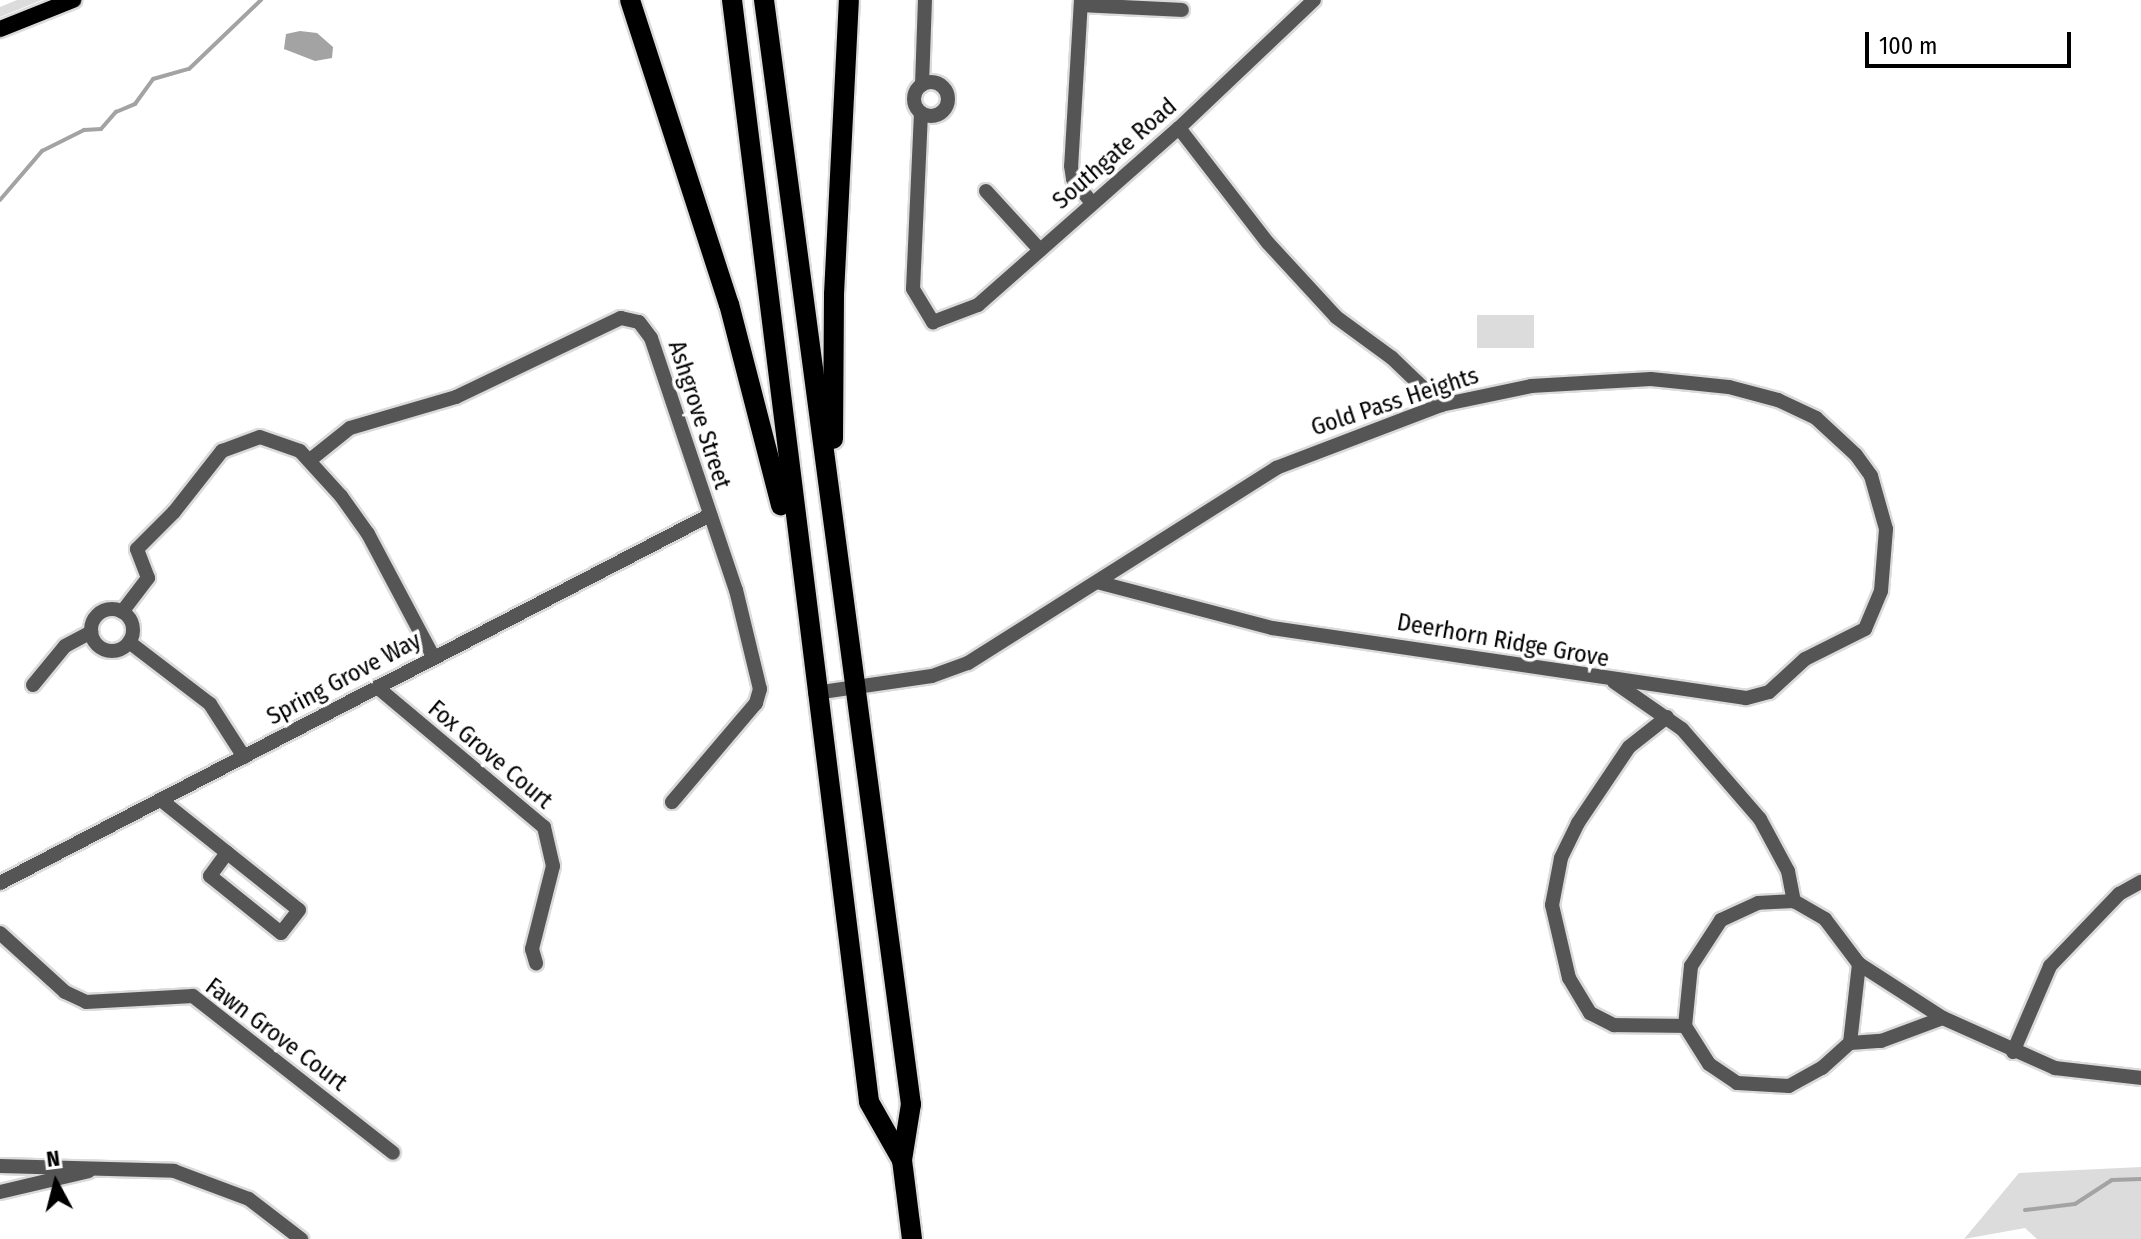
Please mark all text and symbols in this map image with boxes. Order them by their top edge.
scale bar [1869,16,2075,66]
text: 100 m [1879,32,1937,60]
street label: Southgate Road [1047,92,1183,216]
street label: Ashgrove Street [661,337,737,493]
street label: Gold Pass Heights [1308,361,1482,443]
street label: Deerhorn Ridge Grove [1395,608,1611,674]
street label: Spring Grove Way [262,626,426,732]
street label: Fox Grove Court [422,695,558,815]
street label: Fawn Grove Court [199,972,353,1098]
north arrow [16,1143,96,1223]
text: N [45,1144,61,1173]

